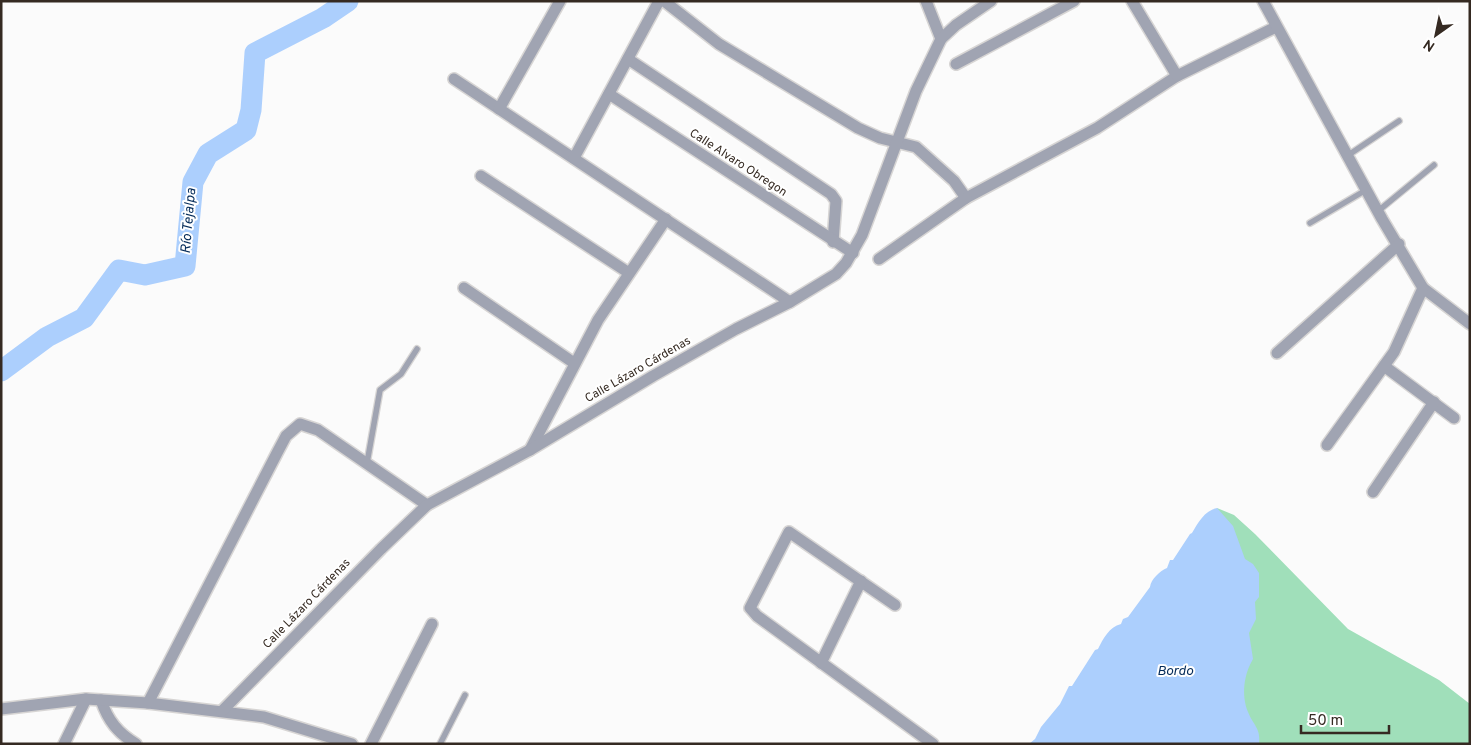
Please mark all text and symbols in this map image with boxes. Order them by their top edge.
north arrow [1411,10,1461,60]
text: N [1421,35,1439,55]
street label: Calle Alvaro Obregon [686,125,790,201]
water label: Río Tejalpa [178,187,200,254]
street label: Calle Lázaro Cárdenas [582,333,694,407]
street label: Calle Lázaro Cárdenas [260,555,354,653]
water label: Bordo [1157,663,1194,680]
scale bar [1301,702,1388,734]
text: 50 m [1308,712,1343,731]

